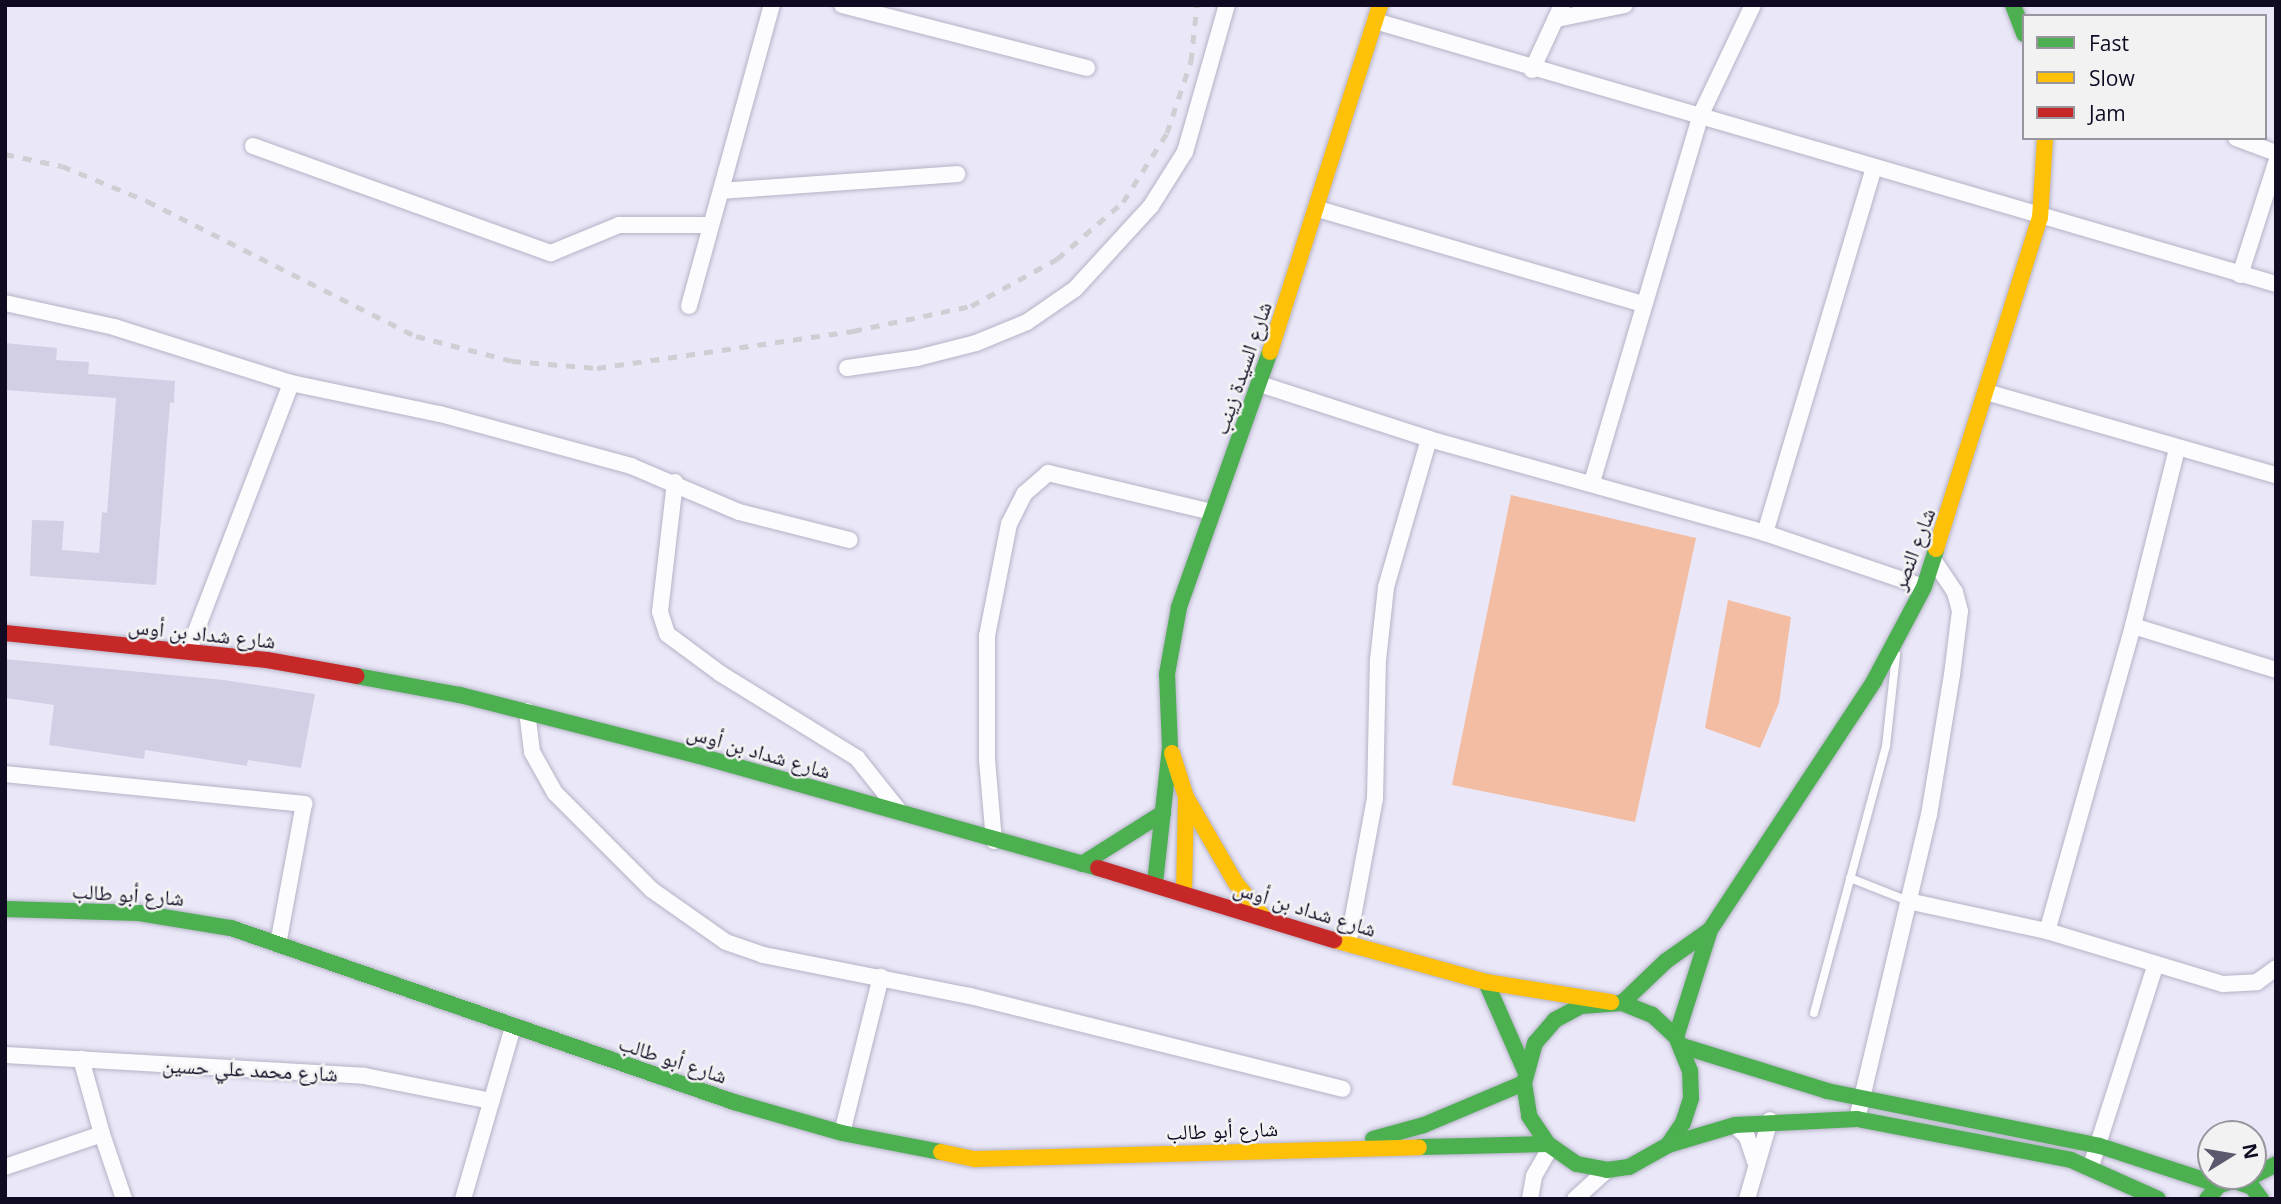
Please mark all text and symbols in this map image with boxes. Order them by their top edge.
legend [2022,14,2267,140]
text: Fast [2089,29,2129,57]
text: Slow [2089,64,2135,92]
text: Jam [2089,99,2126,127]
street label: شارع السيدة زينب [1207,298,1277,438]
street label: شارع النصر [1886,504,1940,594]
street label: شارع شداد بن أوس [127,613,277,653]
street label: شارع شداد بن أوس [684,719,834,783]
street label: شارع شداد بن أوس [1231,874,1379,942]
street label: شارع أبو طالب [71,878,185,910]
street label: شارع أبو طالب [616,1030,730,1088]
street label: شارع محمد علي حسين [162,1052,338,1086]
street label: شارع أبو طالب [1165,1115,1279,1145]
north arrow [2197,1120,2267,1190]
text: N [2236,1141,2265,1161]

